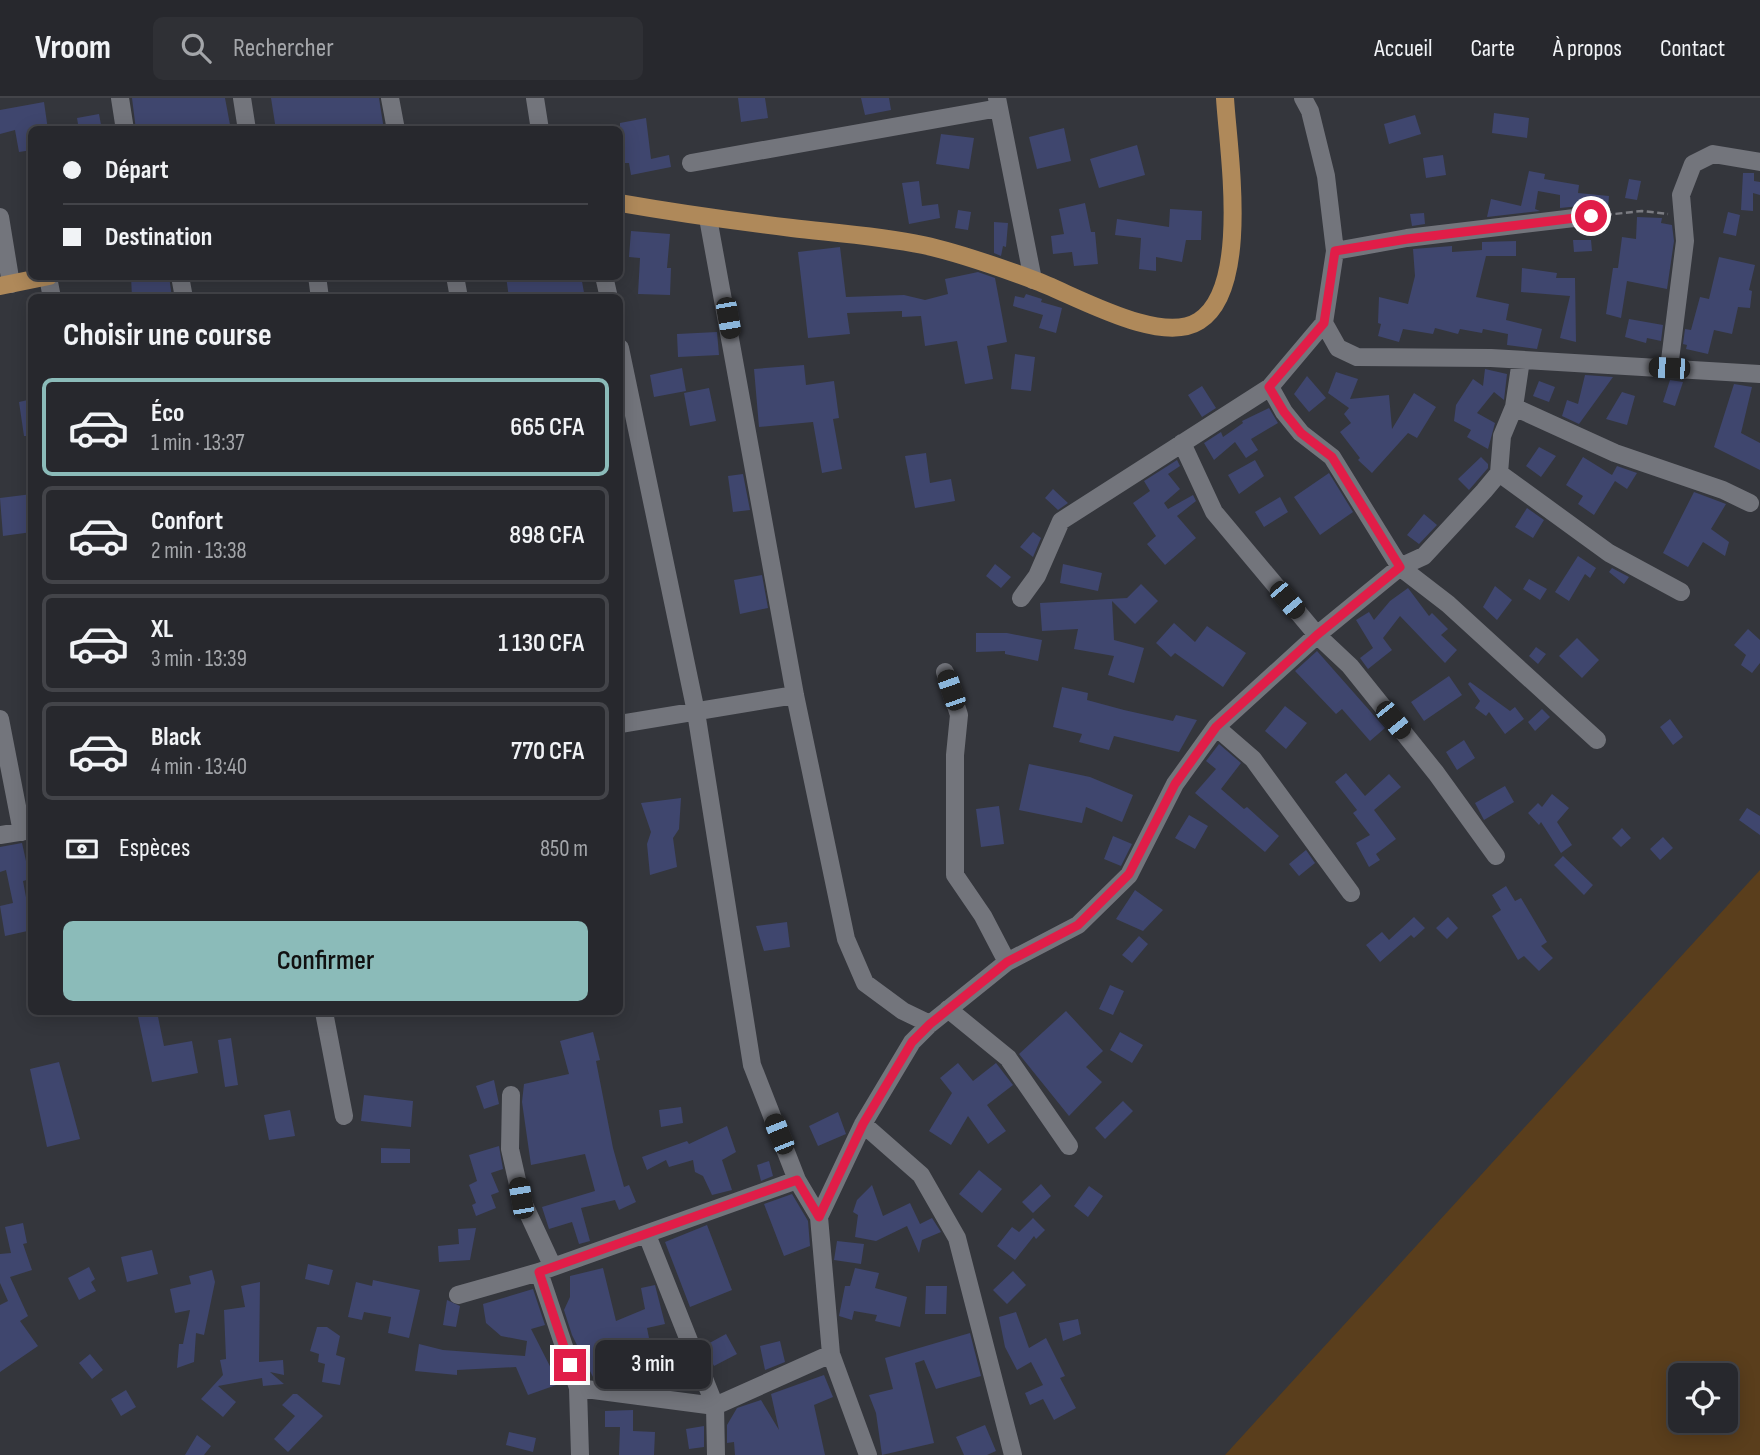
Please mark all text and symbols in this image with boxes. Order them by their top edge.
search box [153,17,643,80]
text: Vroom [35,28,111,68]
icon: search [177,29,215,67]
text: Rechercher [233,33,334,64]
text: Accueil [1374,34,1433,63]
text: Carte [1471,34,1515,63]
text: À propos [1553,34,1622,63]
text: Contact [1660,34,1725,63]
text: Départ [105,155,168,186]
route start [1575,200,1607,232]
text: Destination [105,222,212,253]
car [715,295,742,341]
text: Choisir une course [63,316,272,355]
car [1648,356,1691,380]
icon: car [67,396,130,459]
text: Éco [151,398,184,429]
text: 665 CFA [510,412,584,443]
text: 1 min · 13:37 [151,429,244,457]
icon: car [67,504,130,567]
text: Confort [151,506,223,537]
text: 898 CFA [509,520,584,551]
text: 2 min · 13:38 [151,537,247,565]
car [1266,577,1309,623]
icon: car [67,612,130,675]
text: XL [151,614,173,645]
text: 1 130 CFA [498,628,584,659]
text: 3 min · 13:39 [151,645,247,673]
car [935,667,968,713]
car [1372,697,1415,743]
icon: car [67,720,130,783]
text: Black [151,722,201,753]
text: 770 CFA [511,736,584,767]
text: 4 min · 13:40 [151,753,247,781]
icon: cash [63,830,101,868]
text: Espèces [119,833,190,864]
text: 850 m [540,835,588,863]
button: Confirmer [63,921,588,1001]
car [762,1111,797,1157]
car [508,1175,535,1221]
callout: 3 min [594,1340,710,1390]
route end [554,1349,586,1381]
text: 3 min [631,1350,675,1378]
map controls [1668,1363,1738,1433]
button: locate [1668,1363,1738,1433]

